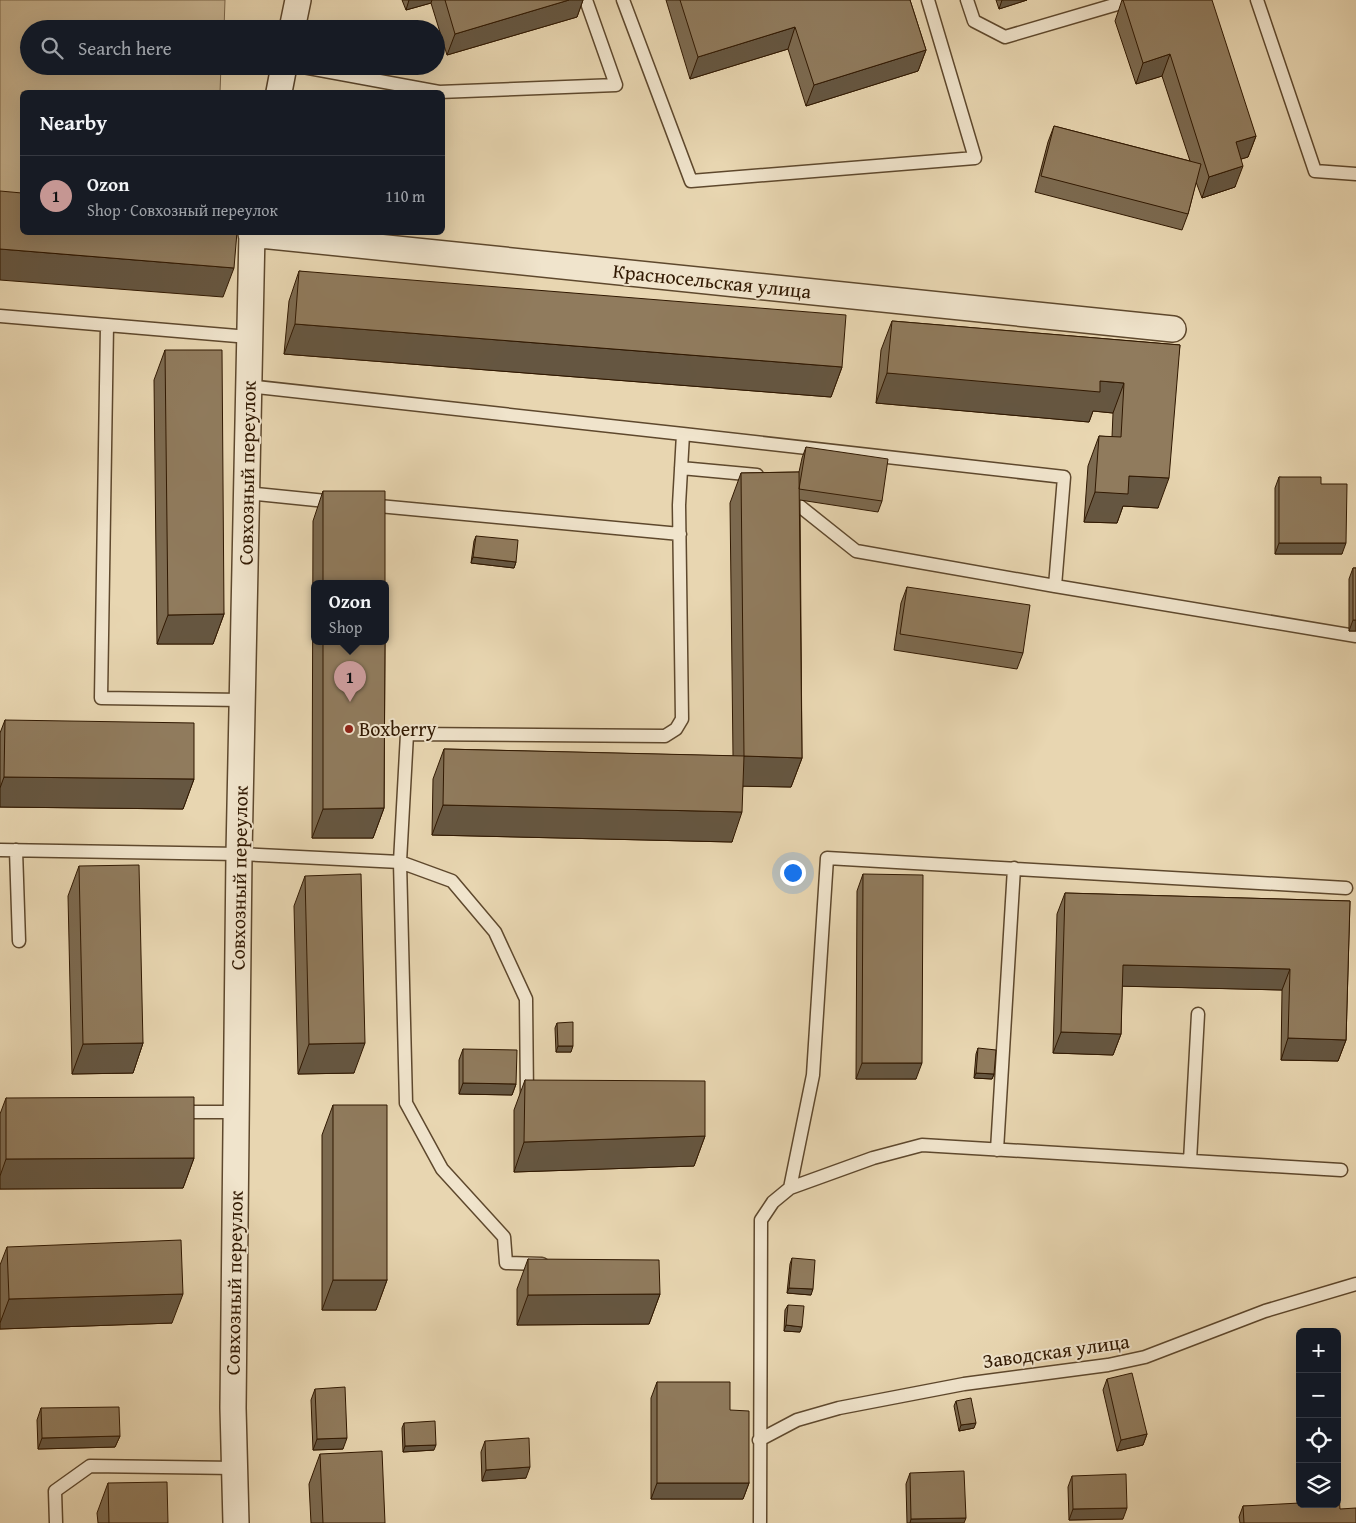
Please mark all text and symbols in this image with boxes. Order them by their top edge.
search box [20,20,445,75]
icon: search [38,34,66,62]
text: Search here [78,34,172,62]
text: Nearby [40,107,107,138]
text: Ozon [87,170,129,198]
text: 1 [52,184,60,208]
text: 110 m [385,184,425,208]
text: Shop · Совхозный переулок [87,198,278,222]
street label: Красносельская улица [611,256,813,305]
street label: Совхозный переулок [230,380,263,565]
popup [311,580,389,645]
text: Ozon [329,587,371,615]
text: Shop [329,615,362,639]
pin: 1 [334,661,366,702]
place label: Boxberry [359,714,437,743]
marker: Boxberry [343,723,355,735]
street label: Совхозный переулок [222,785,255,970]
your location [780,860,806,886]
street label: Совхозный переулок [217,1190,250,1375]
street label: Заводская улица [981,1326,1132,1375]
map controls [1296,1328,1341,1508]
button: + [1296,1328,1341,1373]
button: − [1296,1373,1341,1418]
button: locate [1296,1418,1341,1463]
button: layers [1296,1463,1341,1508]

